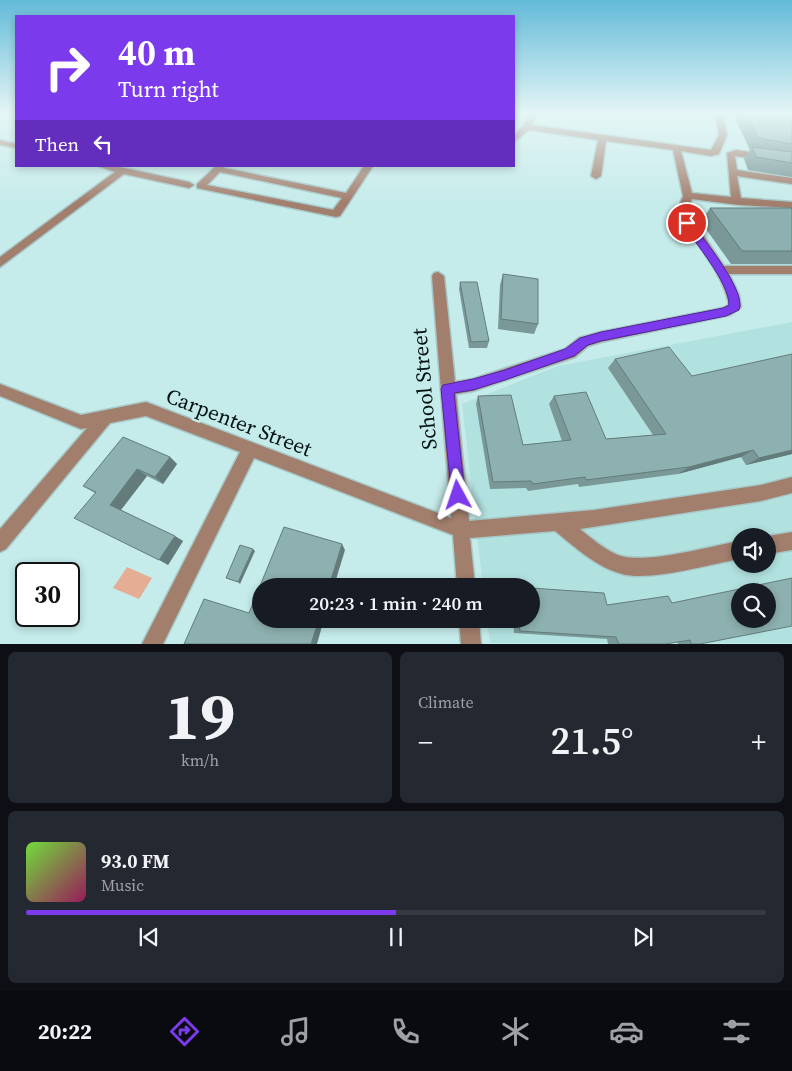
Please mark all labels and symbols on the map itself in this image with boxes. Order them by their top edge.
pin [666,202,708,244]
street label: School Street [404,327,444,451]
street label: Carpenter Street [162,381,316,463]
position arrow [431,468,483,520]
speed limit sign: 30 [15,562,80,627]

